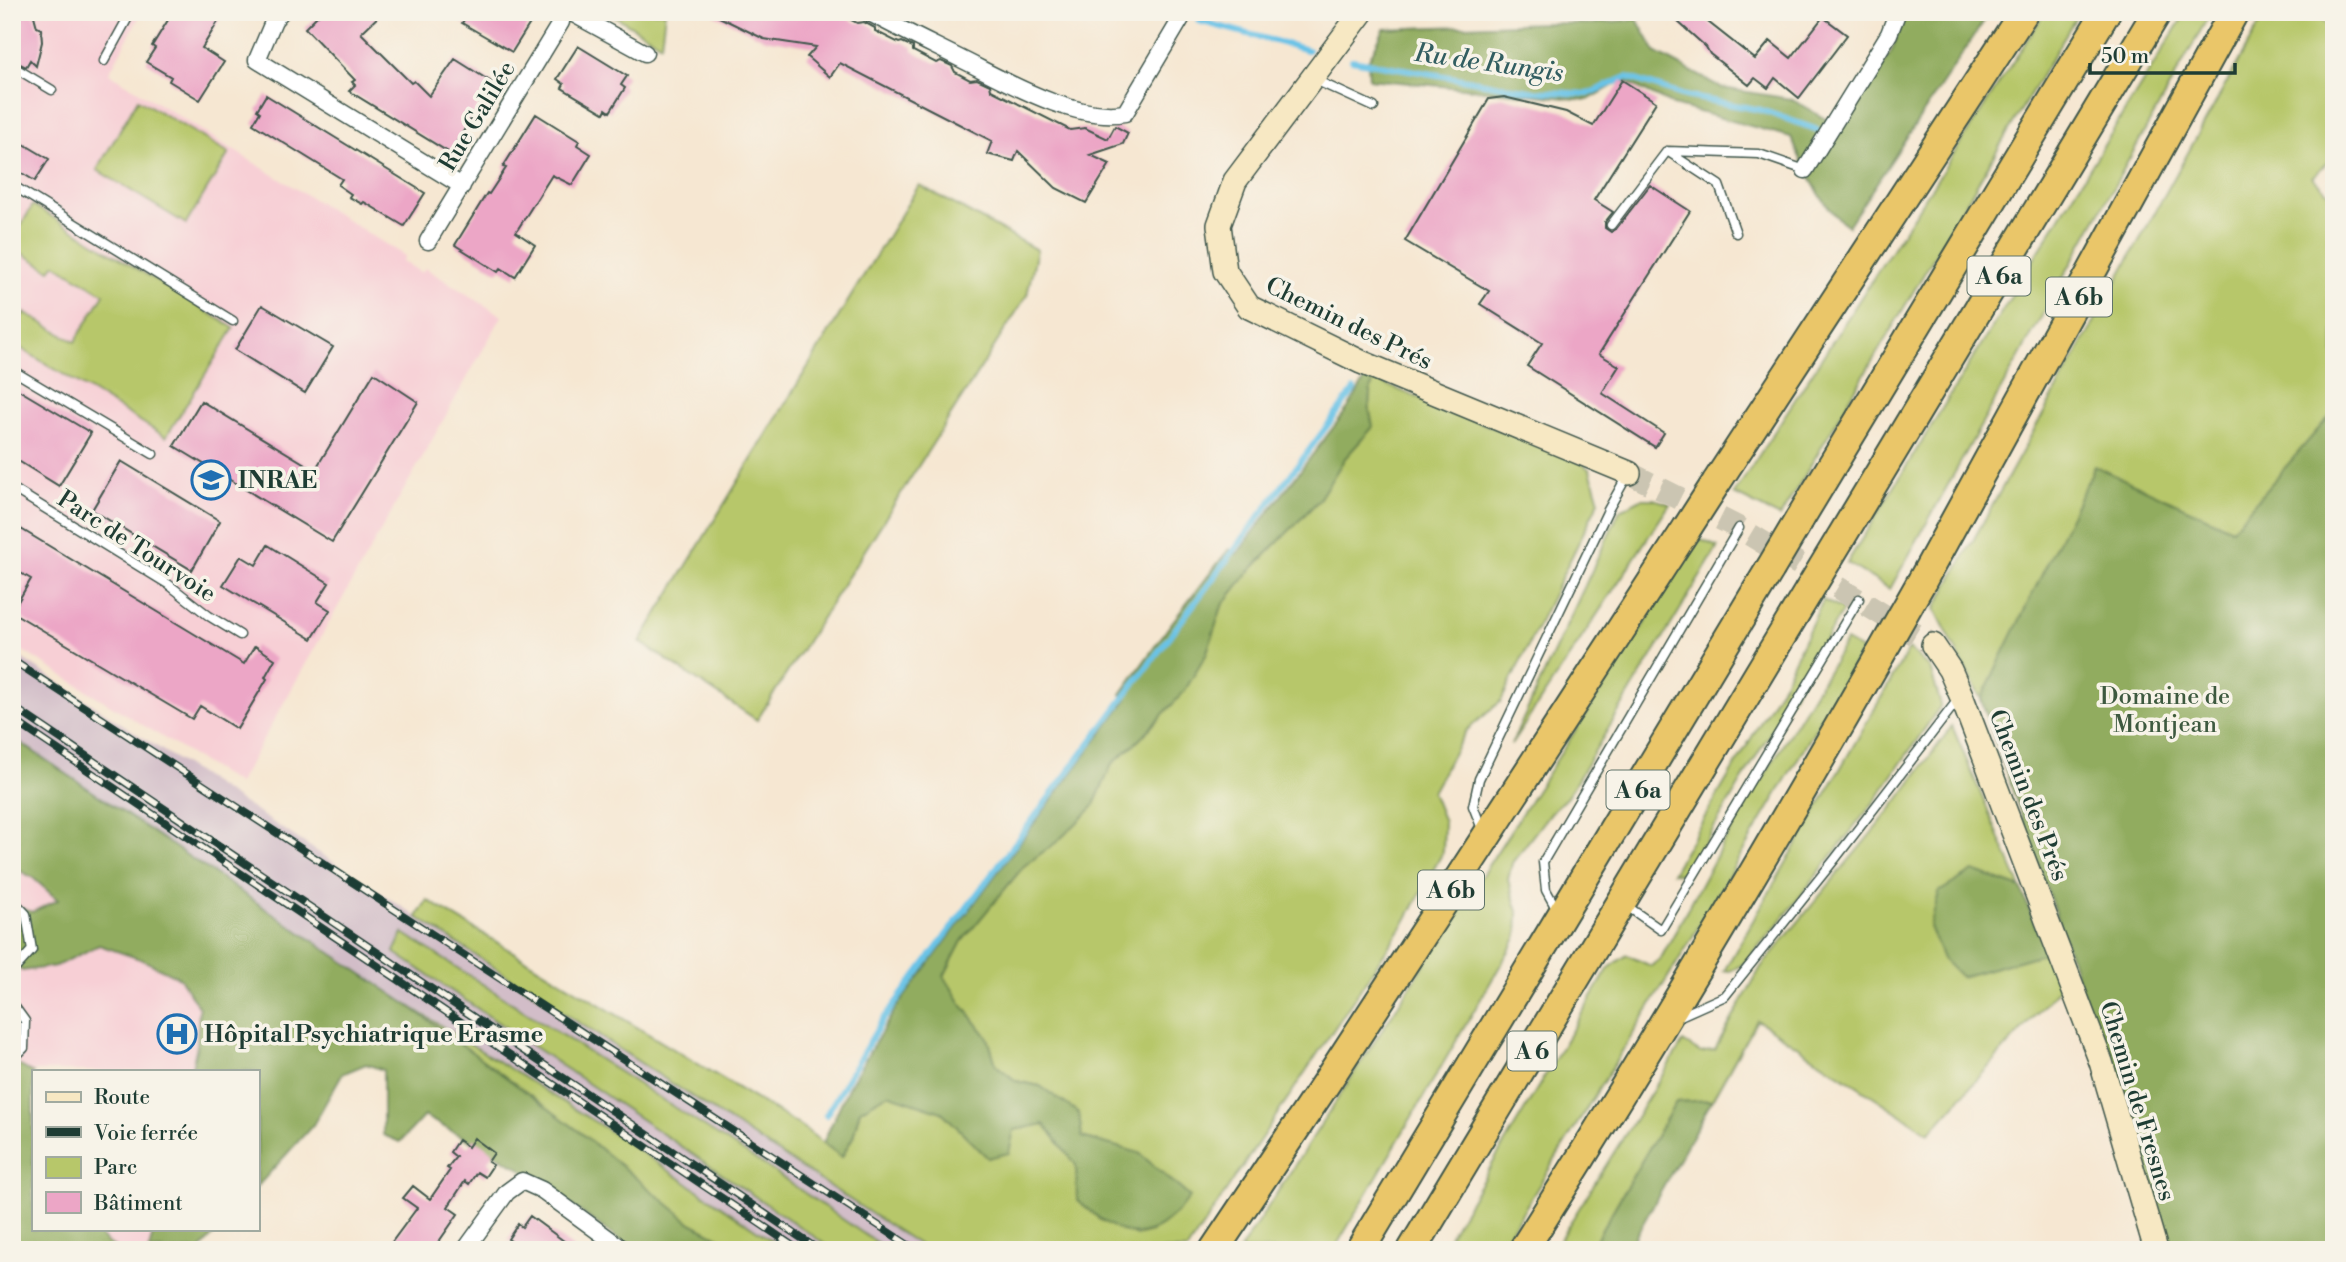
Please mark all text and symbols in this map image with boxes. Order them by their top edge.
scale bar [2090,32,2236,76]
water label: Ru de Rungis [1411,37,1566,89]
text: 50 m [2101,44,2149,70]
street label: Rue Galilée [433,56,523,177]
road number: A 6a [1968,256,2030,296]
street label: Chemin des Prés [1260,271,1437,377]
road number: A 6b [2046,278,2112,316]
school or university icon: INRAE [190,459,232,501]
place label: INRAE [238,466,317,496]
street label: Parc de Tourvoie [51,484,221,609]
park label: Domaine de Montjean [2100,682,2230,740]
street label: Chemin des Prés [1982,705,2075,885]
road number: A 6a [1606,770,1670,810]
road number: A 6b [1418,870,1484,909]
street label: Chemin de Fresnes [2092,998,2182,1205]
hospital icon: Hôpital Psychiatrique Erasme [156,1013,198,1055]
place label: Hôpital Psychiatrique Erasme [204,1020,544,1050]
road number: A 6 [1508,1032,1556,1070]
legend [32,1070,259,1230]
text: Route [94,1085,150,1111]
text: Voie ferrée [93,1121,198,1147]
text: Parc [94,1155,137,1181]
text: Bâtiment [93,1191,183,1217]

